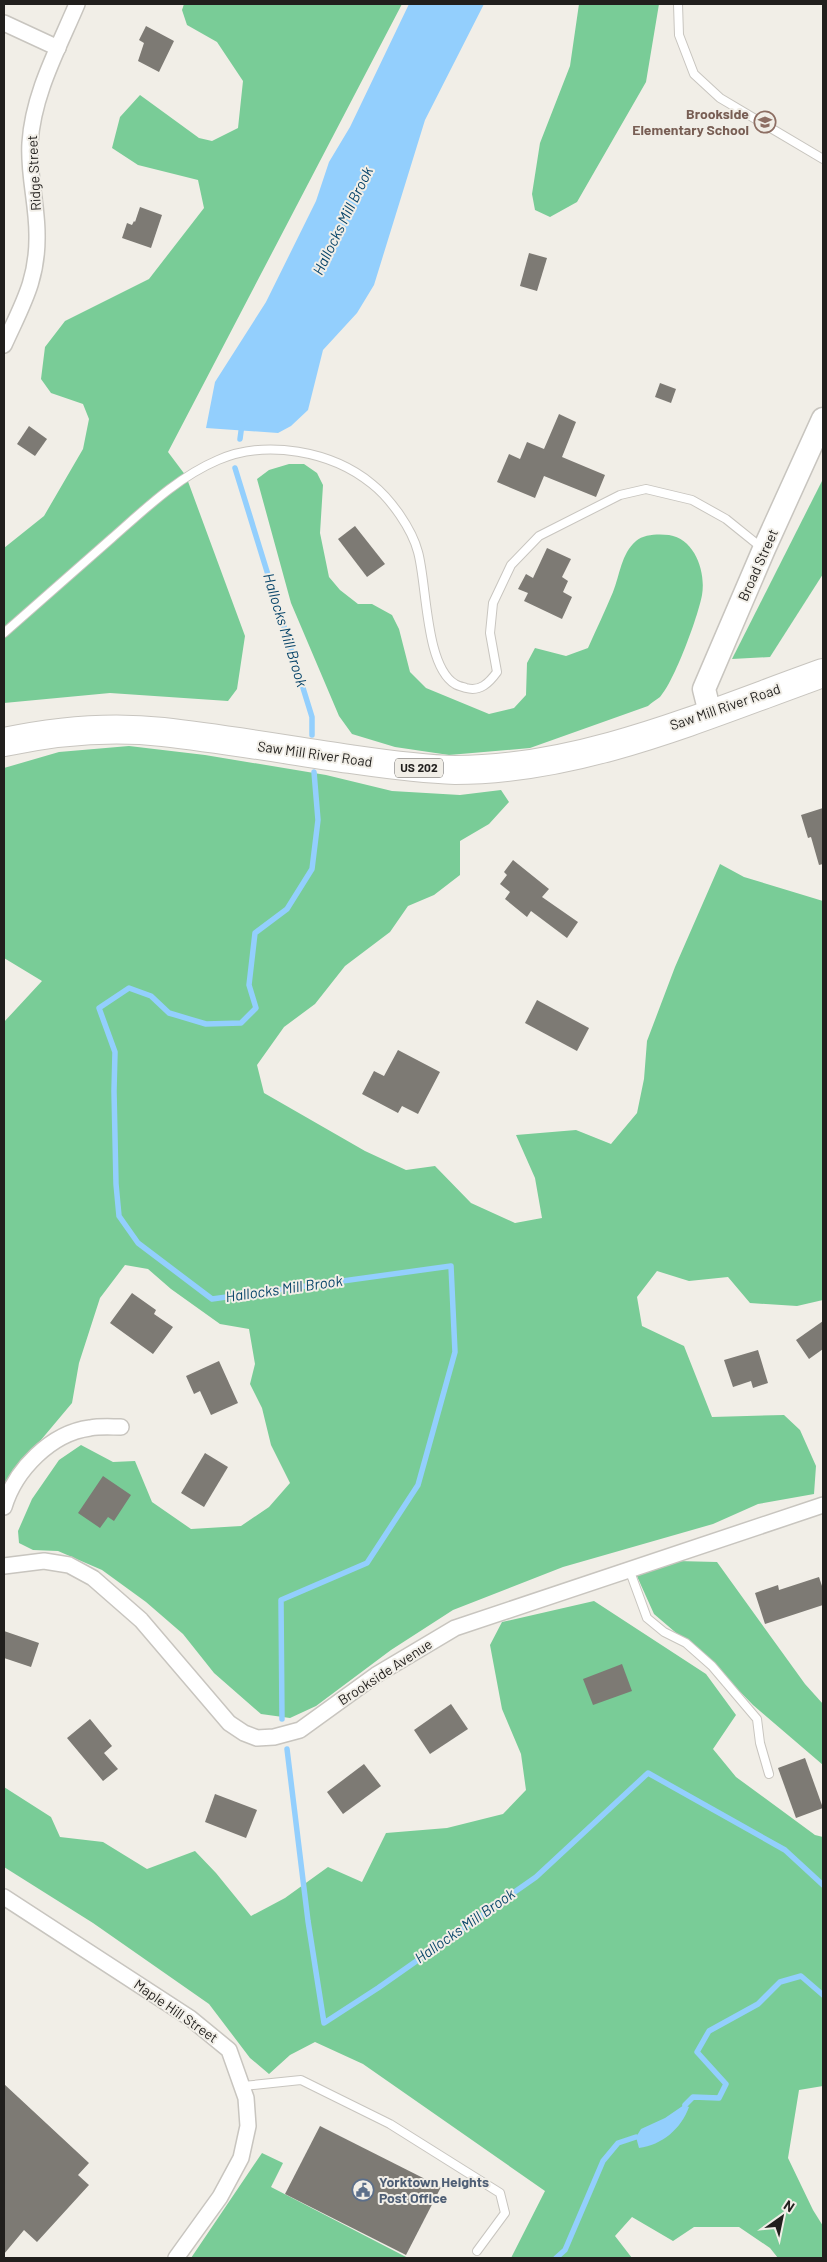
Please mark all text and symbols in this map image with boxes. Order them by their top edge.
place label: Brookside Elementary School [632,105,749,138]
school or university icon: Brookside Elementary School [753,110,777,134]
street label: Ridge Street [23,135,44,211]
water label: Hallocks Mill Brook [308,163,376,278]
street label: Broad Street [734,526,781,604]
water label: Hallocks Mill Brook [260,571,312,689]
street label: Saw Mill River Road [667,680,782,733]
street label: Saw Mill River Road [257,737,374,770]
road number: US 202 [395,758,443,778]
water label: Hallocks Mill Brook [224,1271,344,1305]
street label: Brookside Avenue [335,1635,435,1708]
water label: Hallocks Mill Brook [411,1884,518,1966]
street label: Maple Hill Street [131,1975,222,2046]
place label: Yorktown Heights Post Office [379,2173,489,2206]
public building icon: Yorktown Heights Post Office [351,2178,375,2202]
north arrow [757,2192,807,2242]
text: N [781,2196,798,2215]

